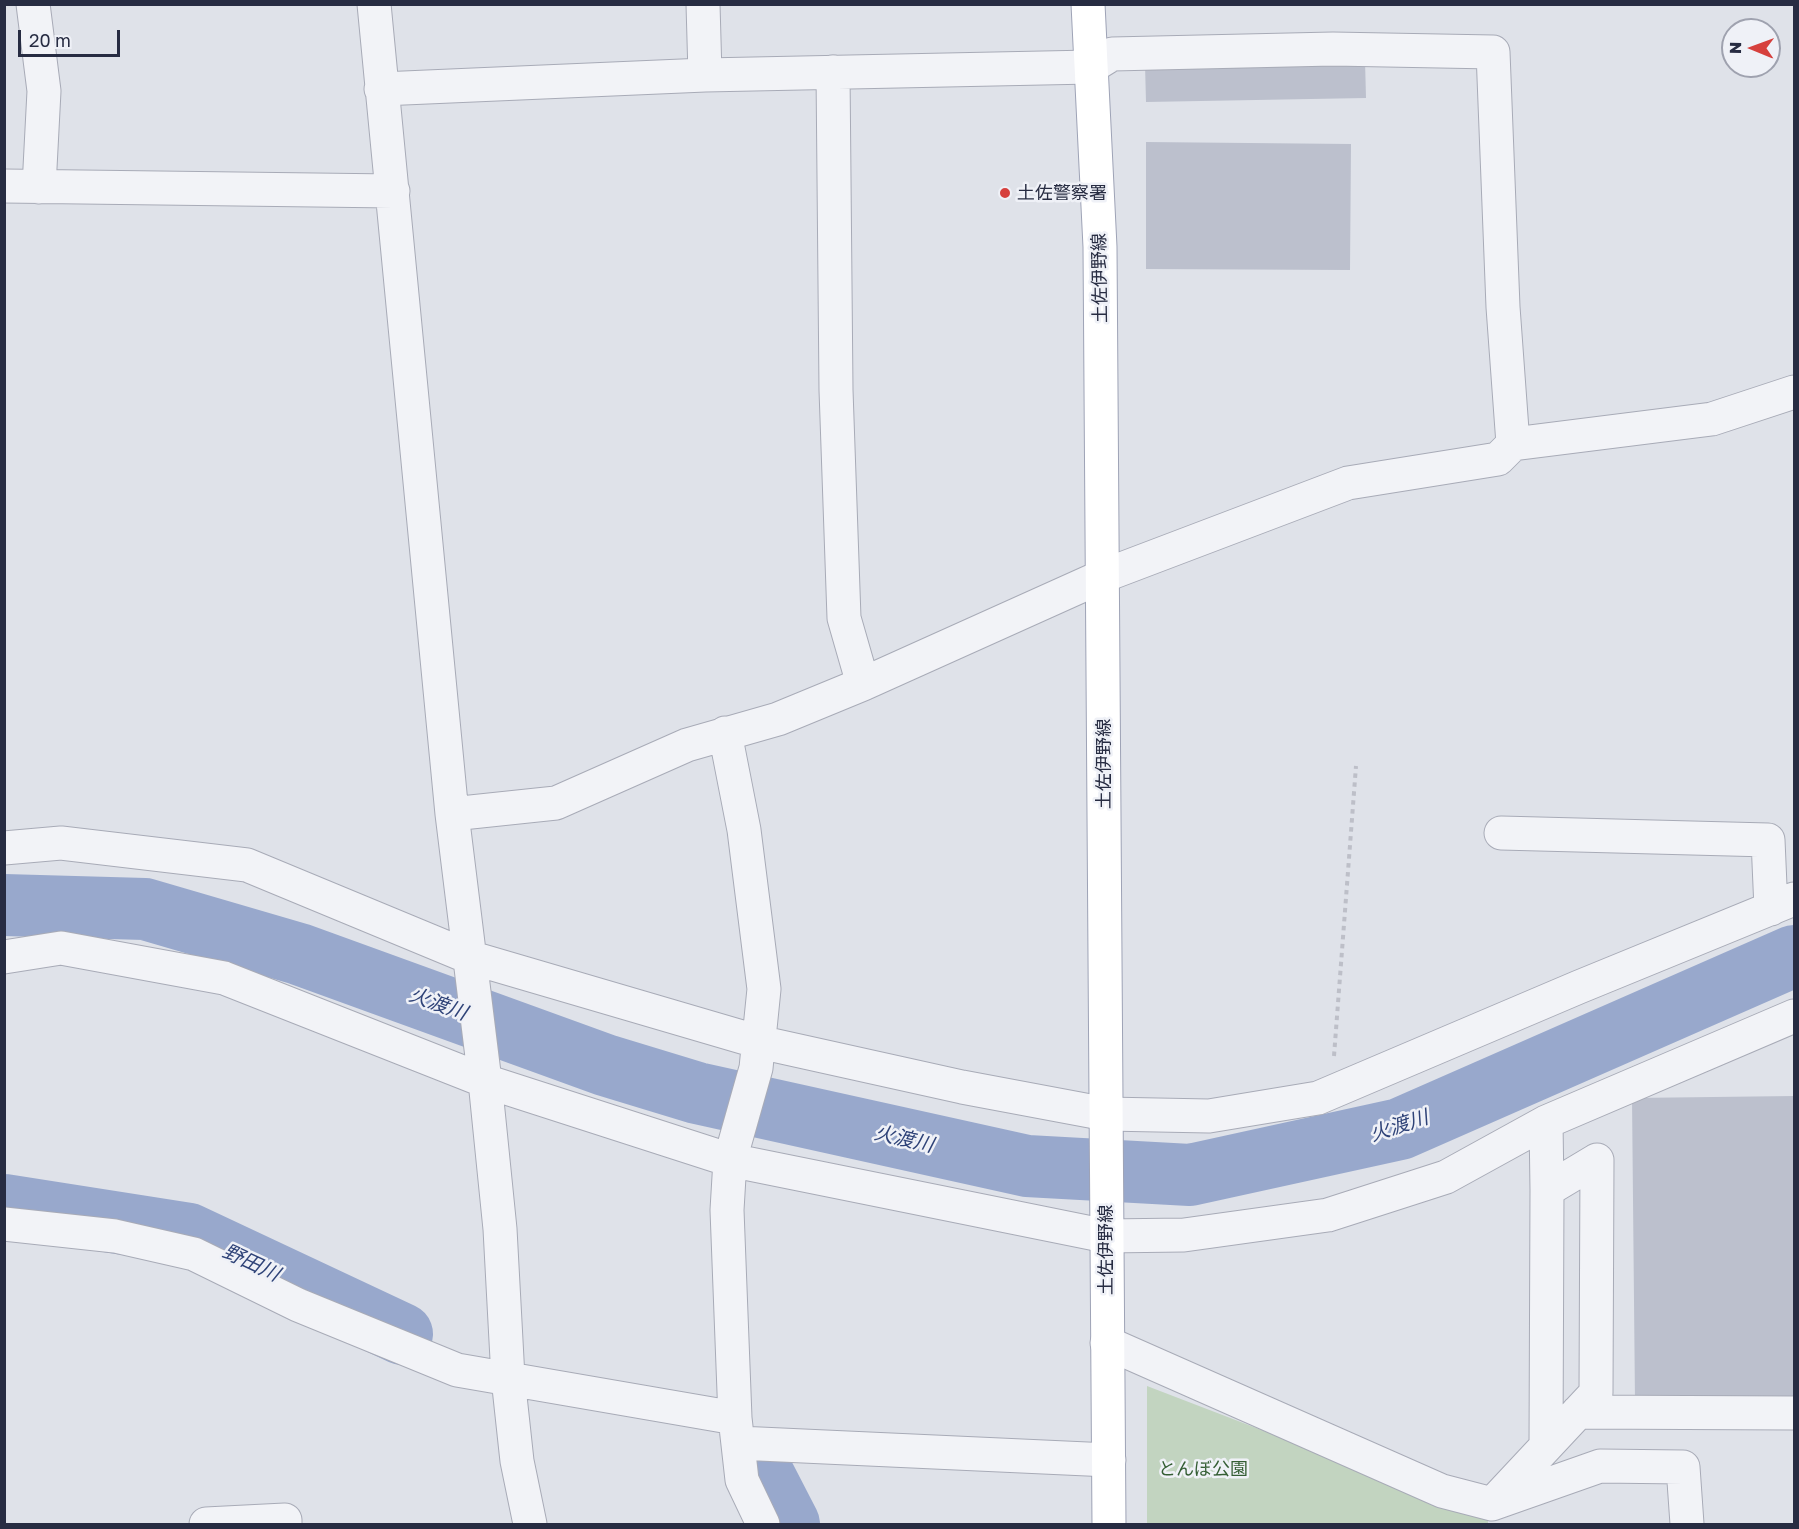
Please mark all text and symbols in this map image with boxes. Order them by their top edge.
scale bar [21,18,123,56]
north arrow [1721,18,1781,78]
text: 20 m [29,29,71,51]
text: N [1725,41,1745,54]
place label: 土佐警察署 [1017,182,1107,204]
marker: 土佐警察署 [998,186,1012,200]
street label: 土佐伊野線 [1088,233,1112,323]
street label: 土佐伊野線 [1093,719,1115,809]
water label: 火渡川 [406,982,470,1026]
water label: 火渡川 [1367,1105,1431,1147]
water label: 火渡川 [872,1121,936,1157]
street label: 土佐伊野線 [1095,1205,1117,1295]
water label: 野田川 [219,1239,283,1287]
park label: とんぼ公園 [1158,1458,1248,1480]

